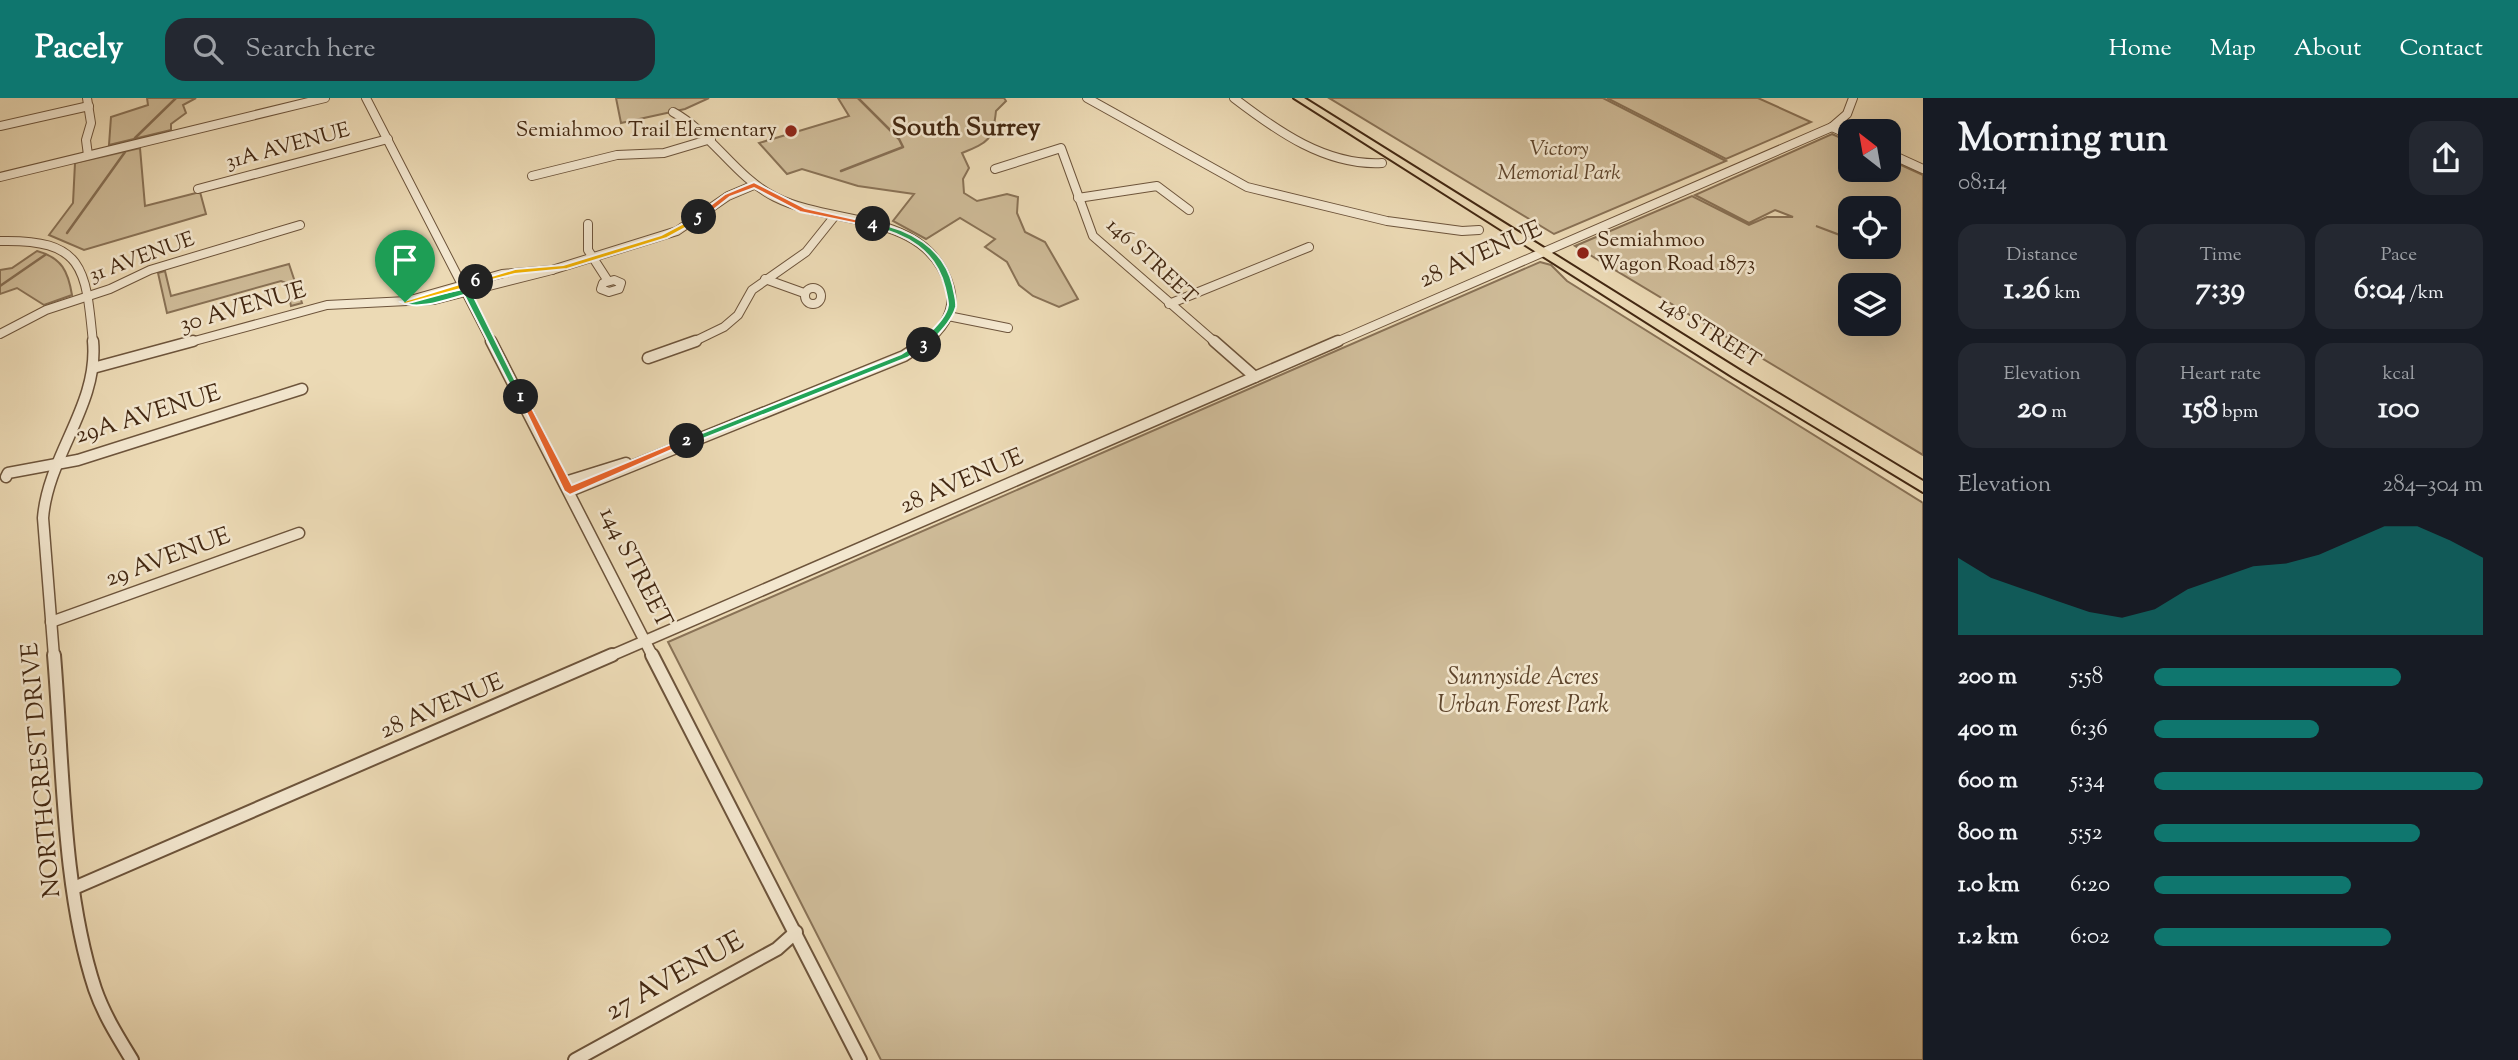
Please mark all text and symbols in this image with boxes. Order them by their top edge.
search box [165,18,655,81]
text: Pacely [35,25,123,73]
icon: search [189,30,227,68]
text: Search here [245,31,376,68]
text: Home [2109,32,2172,66]
text: Map [2210,32,2256,66]
text: About [2294,32,2361,66]
text: Contact [2399,32,2483,66]
district label: South Surrey [891,110,1041,147]
text: Morning run [1958,114,2168,168]
street label: 31A AVENUE [223,116,354,178]
place label: Semiahmoo Trail Elementary [516,116,778,146]
north arrow [1838,119,1900,182]
map controls [1838,119,1901,336]
button: share [2409,121,2483,195]
marker: Semiahmoo Trail Elementary [783,123,799,139]
park label: Victory Memorial Park [1497,135,1621,189]
text: 08:14 [1958,167,2007,200]
button: locate [1838,196,1901,259]
pin: 5 [682,200,716,234]
text: 5 [695,203,702,230]
pin: 4 [856,206,890,242]
text: 4 [868,210,877,237]
street label: 146 STREET [1099,212,1203,312]
street label: 28 AVENUE [1414,213,1548,297]
street label: 31 AVENUE [85,225,199,291]
place label: Semiahmoo Wagon Road 1873 [1597,226,1755,280]
pin [375,230,435,302]
icon: arrive [386,241,424,279]
text: Distance [2006,242,2078,269]
text: Time [2199,242,2242,269]
text: Pace [2381,242,2417,269]
marker: Semiahmoo Wagon Road 1873 [1575,245,1591,261]
pin: 6 [458,264,494,300]
text: 6 [471,268,480,295]
text: 1.26 [2004,269,2050,312]
text: 7:39 [2196,269,2245,312]
text: 6:04 [2354,269,2405,312]
button: layers [1838,273,1901,336]
street label: 30 AVENUE [176,274,311,342]
text: km [2050,280,2081,307]
text: /km [2405,280,2444,307]
street label: 148 STREET [1652,290,1766,376]
pin: 3 [906,328,942,362]
text: 3 [920,331,927,358]
text: Elevation [2004,361,2081,388]
text: Heart rate [2180,361,2261,388]
text: kcal [2382,361,2415,388]
street label: 29A AVENUE [71,377,225,453]
pin: 1 [504,380,538,414]
text: 1 [517,383,524,410]
text: 20 [2017,388,2047,431]
text: 158 [2183,388,2218,431]
text: 100 [2378,388,2420,431]
text: m [2047,399,2067,426]
text: bpm [2218,399,2258,426]
pin: 2 [670,424,704,458]
text: 2 [682,427,691,454]
street label: 28 AVENUE [895,440,1030,523]
text: Elevation [1958,469,2051,502]
text: 284–304 m [2382,469,2483,502]
street label: 144 STREET [590,502,680,635]
street label: 29 AVENUE [101,519,236,596]
street label: NORTHCREST DRIVE [14,641,70,899]
park label: Sunnyside Acres Urban Forest Park [1437,661,1609,723]
text: 200 m [1958,661,2017,694]
text: 5:58 [2070,661,2103,694]
street label: 28 AVENUE [375,665,510,748]
text: 400 m [1958,713,2018,746]
text: 6:36 [2070,713,2108,746]
text: 600 m [1958,765,2018,798]
text: 5:34 [2070,765,2105,798]
text: 800 m [1958,817,2018,850]
text: 5:52 [2070,817,2102,850]
text: 1.0 km [1958,869,2020,902]
text: 6:20 [2070,869,2110,902]
text: 1.2 km [1958,921,2019,954]
text: 6:02 [2070,921,2110,954]
street label: 27 AVENUE [598,922,752,1032]

